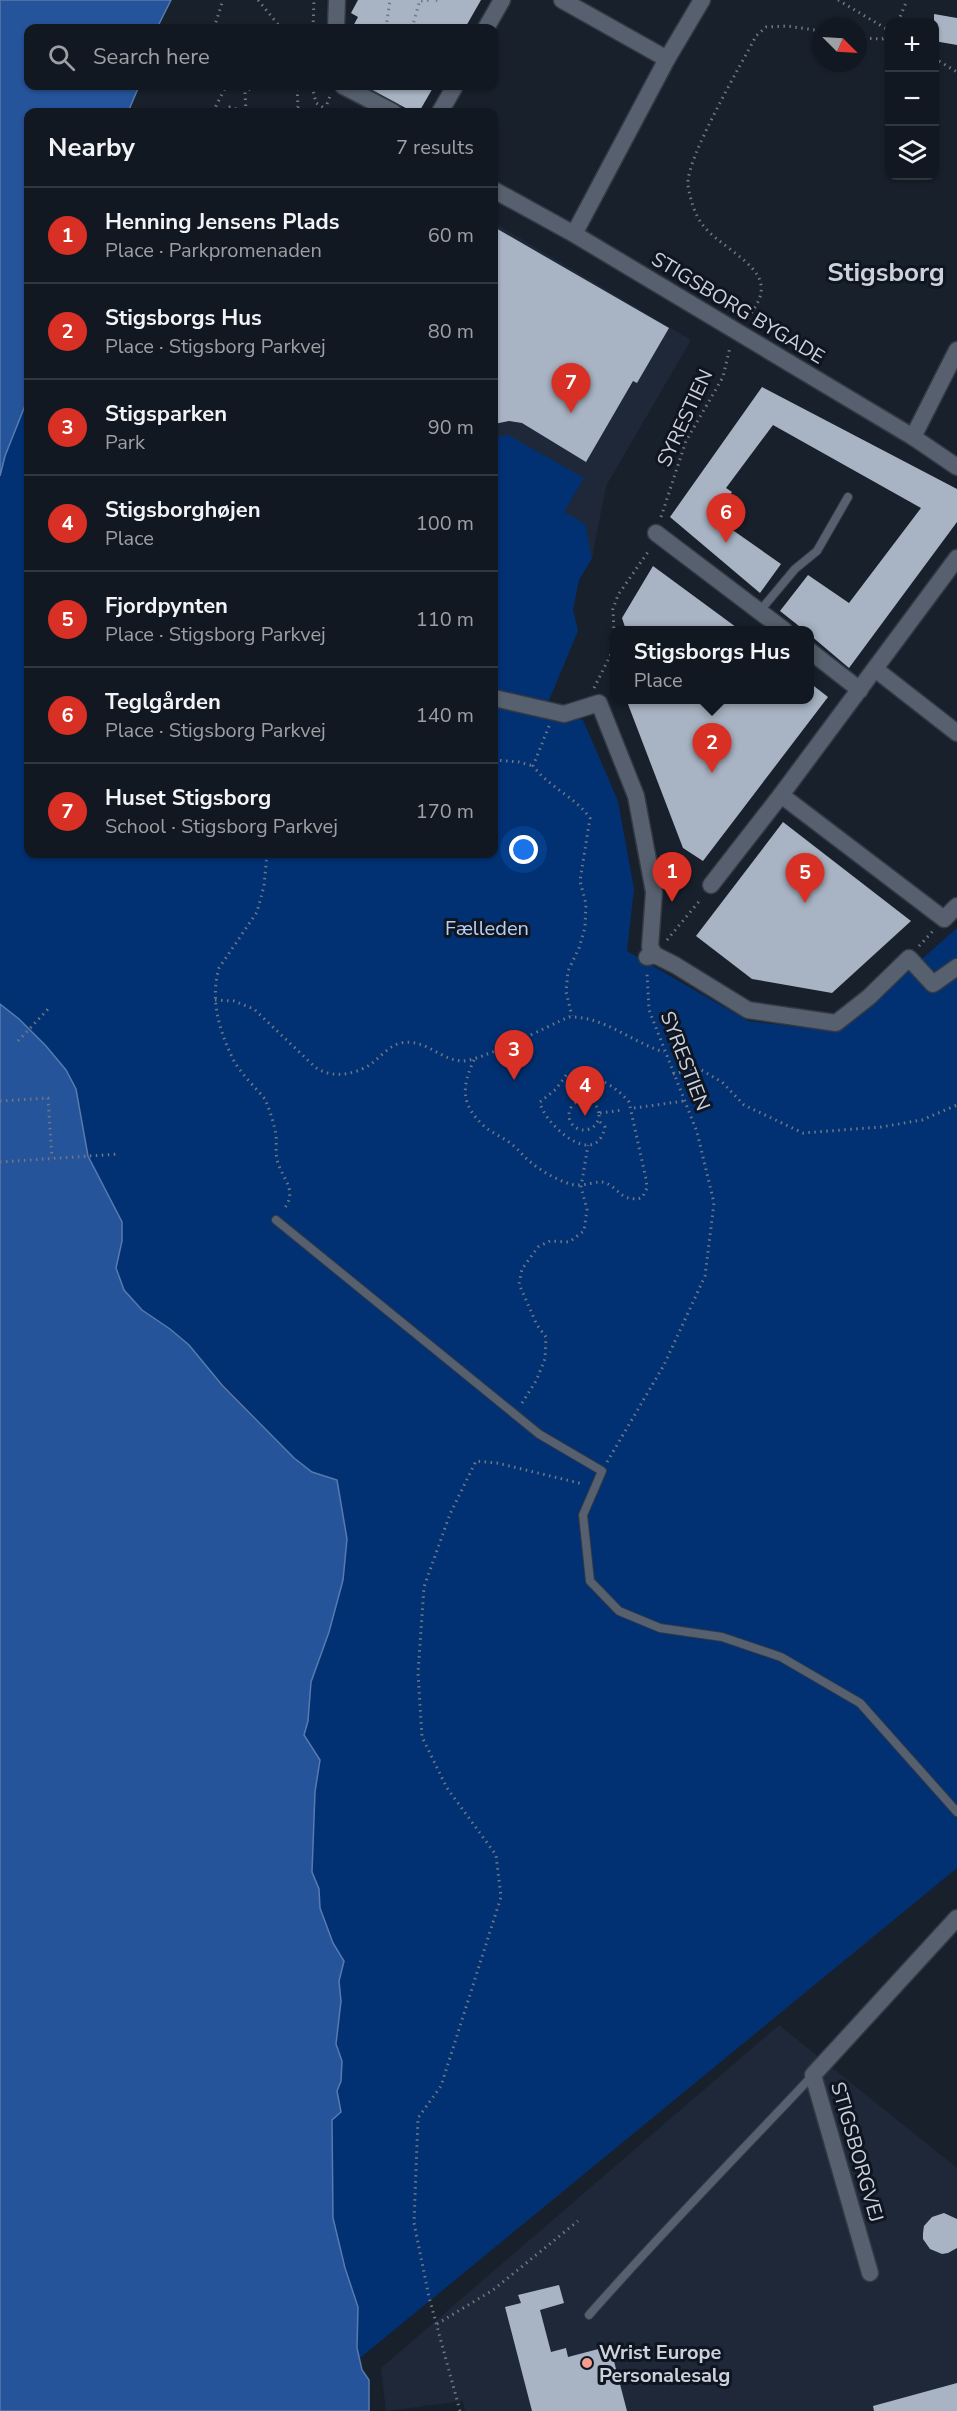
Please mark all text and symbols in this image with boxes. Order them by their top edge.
north arrow [813,18,867,72]
map controls [885,18,939,180]
button: + [885,18,939,72]
search box [24,24,498,90]
icon: search [45,41,78,74]
text: Search here [93,42,210,72]
button: − [885,72,939,126]
button: layers [885,126,939,180]
text: Nearby [48,130,135,165]
text: 7 results [396,134,474,161]
text: Henning Jensens Plads [105,207,340,237]
text: 1 [62,222,74,249]
text: 60 m [428,222,474,249]
text: Place · Parkpromenaden [105,237,322,264]
street label: STIGSBORG BYGADE [646,246,830,370]
district label: Stigsborg [827,255,945,290]
text: Stigsborgs Hus [105,303,262,333]
text: 2 [62,318,74,345]
text: 80 m [428,318,474,345]
text: Place · Stigsborg Parkvej [105,333,326,360]
pin: 7 [552,364,590,413]
street label: SYRESTIEN [651,365,719,471]
text: Stigsparken [105,399,227,429]
text: 3 [62,414,74,441]
text: 90 m [428,414,474,441]
text: Park [105,429,145,456]
pin: 6 [706,494,746,543]
text: Stigsborghøjen [105,495,261,525]
text: 4 [62,510,74,537]
text: 100 m [416,510,474,537]
text: Place [105,525,154,552]
text: Fjordpynten [105,591,228,621]
text: 5 [62,606,74,633]
text: 110 m [416,606,474,633]
text: Place · Stigsborg Parkvej [105,621,326,648]
popup [610,626,814,704]
text: Stigsborgs Hus [634,637,790,667]
text: Place [634,667,683,694]
text: Teglgården [105,687,221,717]
text: 6 [62,702,74,729]
text: 140 m [416,702,474,729]
text: Place · Stigsborg Parkvej [105,717,326,744]
pin: 2 [692,724,732,773]
text: Huset Stigsborg [105,783,271,813]
text: 7 [62,798,74,825]
text: 170 m [416,798,474,825]
text: School · Stigsborg Parkvej [105,813,338,840]
your location [509,835,538,864]
pin: 1 [652,852,692,902]
pin: 5 [786,854,824,903]
park label: Fælleden [445,915,529,942]
street label: SYRESTIEN [654,1007,716,1115]
pin: 3 [494,1030,534,1080]
pin: 4 [566,1066,604,1116]
street label: STIGSBORGVEJ [824,2079,890,2225]
place label: Wrist Europe Personalesalg [599,2339,730,2389]
marker: Wrist Europe Personalesalg [580,2356,594,2370]

